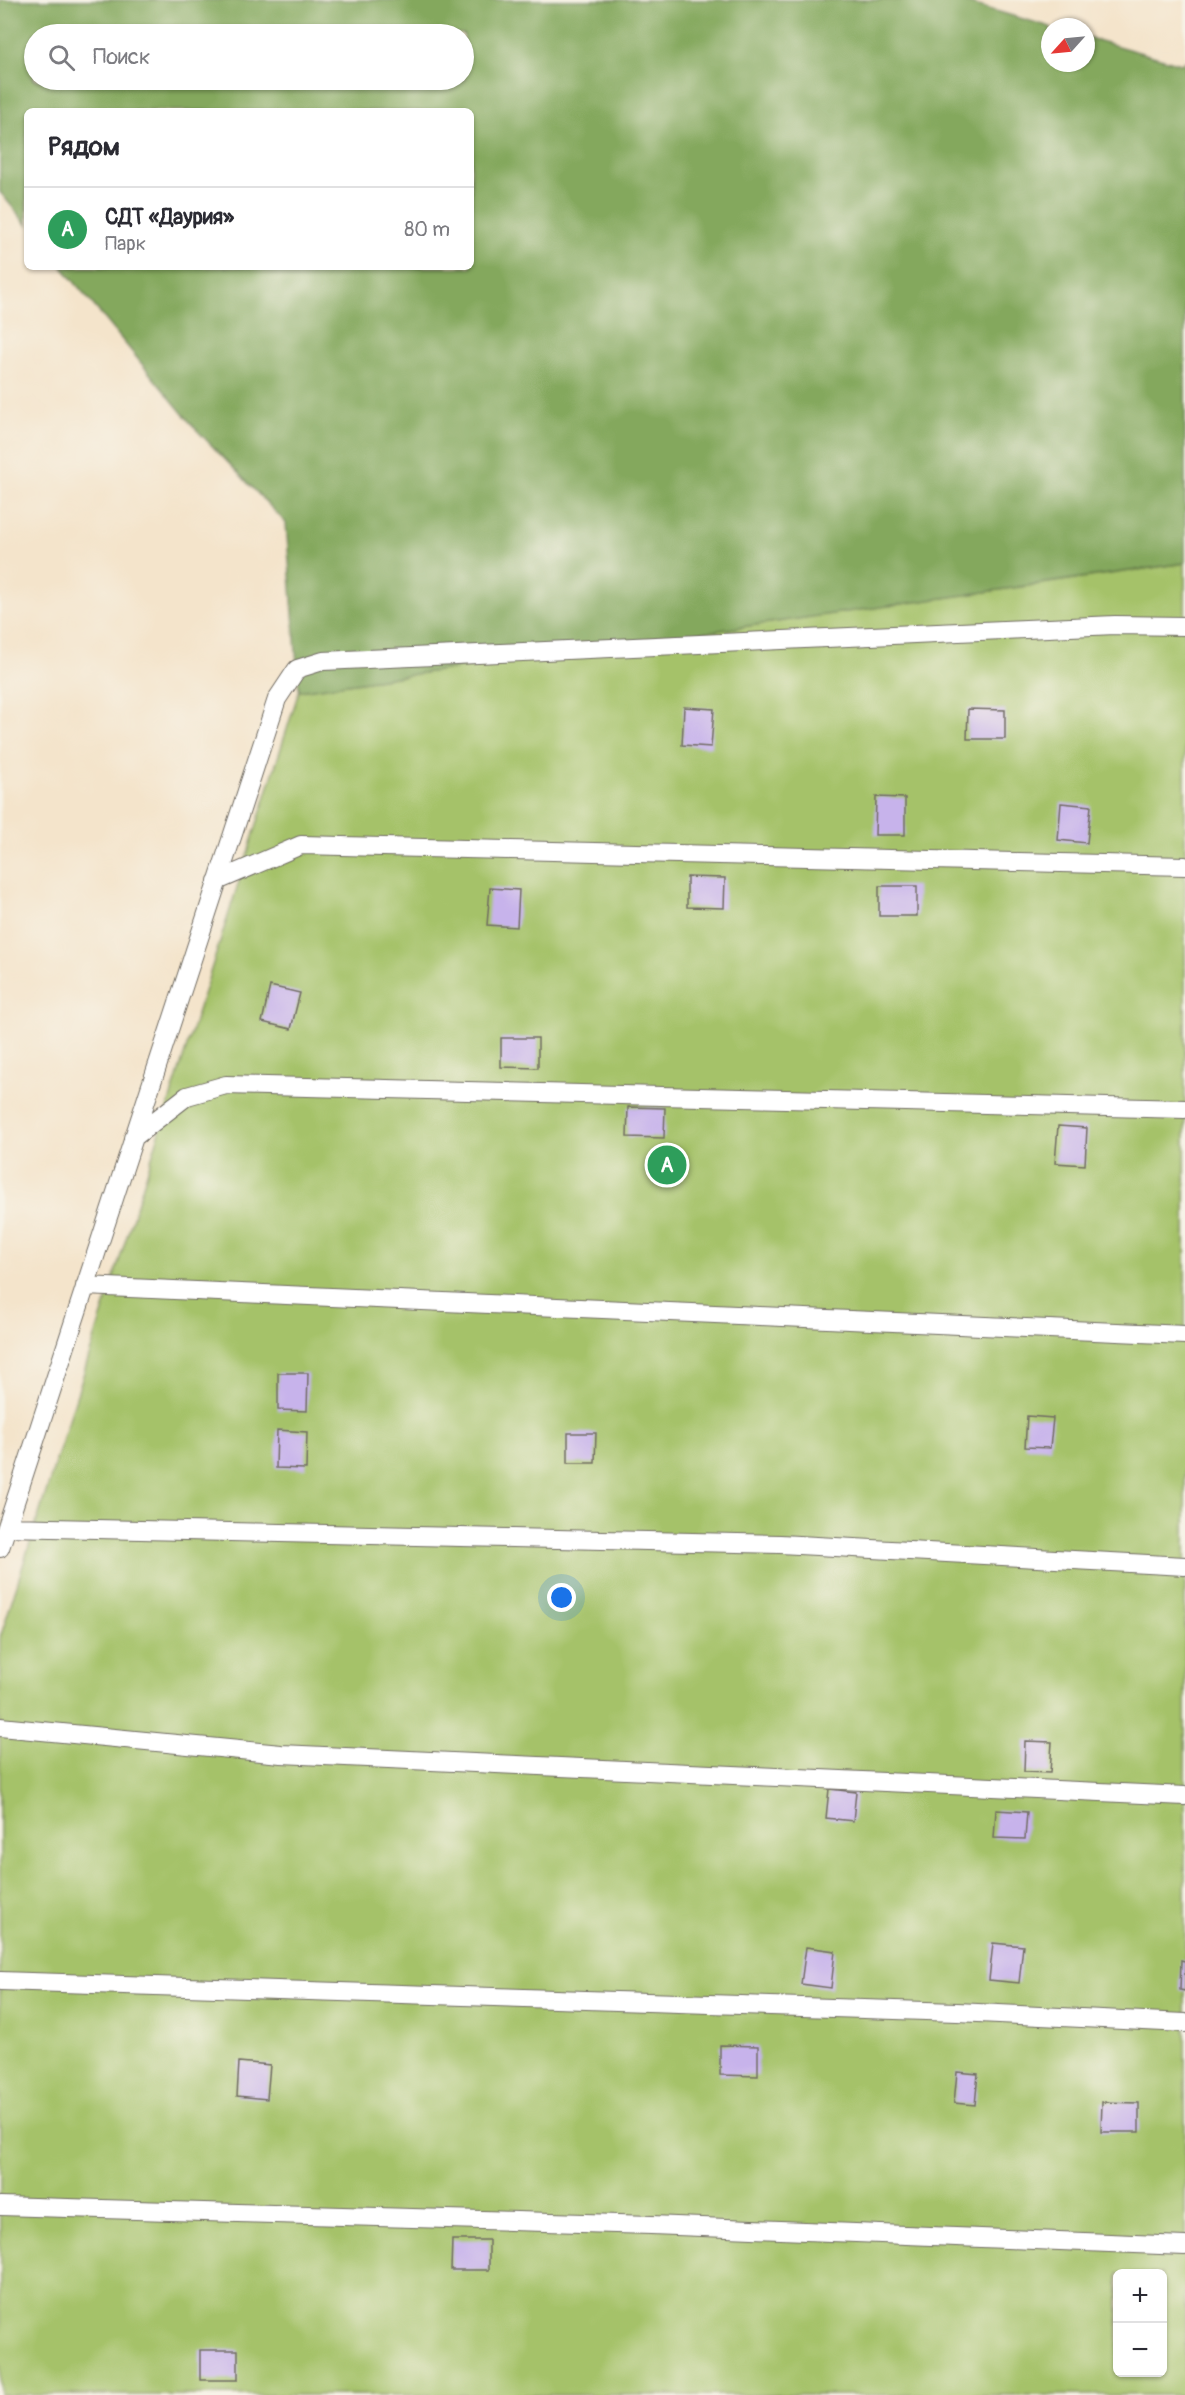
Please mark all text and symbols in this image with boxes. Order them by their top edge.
north arrow [1041,18,1095,72]
search box [24,24,474,90]
icon: search [45,41,78,74]
text: Поиск [93,43,150,71]
text: Рядом [48,131,120,163]
text: СДТ «Даурия» [105,203,234,231]
text: A [61,217,74,242]
text: 80 m [404,217,450,242]
text: Парк [105,231,146,256]
pin: A [648,1142,686,1188]
your location [547,1583,576,1612]
map controls [1113,2269,1167,2377]
button: + [1113,2269,1167,2323]
button: − [1113,2323,1167,2377]

